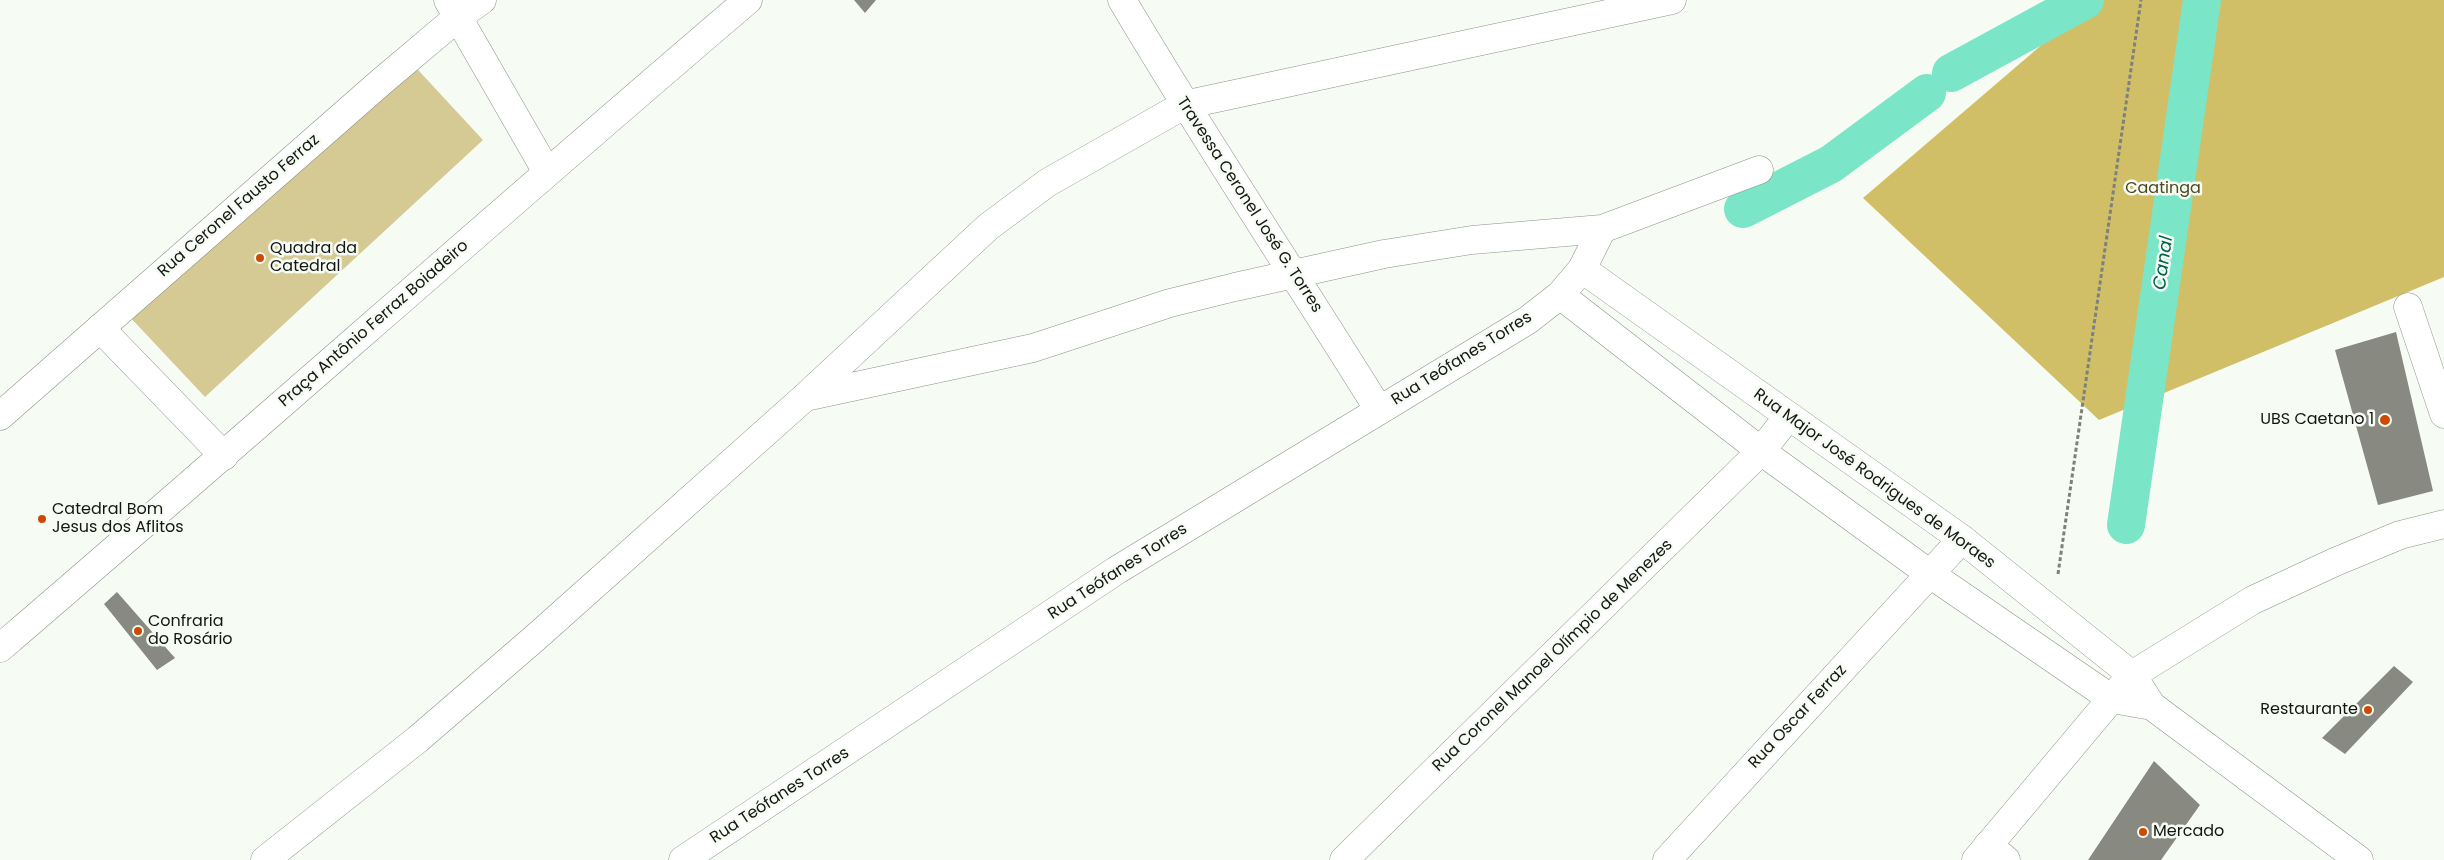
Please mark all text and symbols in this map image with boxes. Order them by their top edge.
street label: Travessa Ceronel José G. Torres [1172,94,1326,316]
street label: Rua Ceronel Fausto Ferraz [154,131,324,281]
park label: Caatinga [2125,179,2201,199]
water label: Canal [2150,235,2178,291]
street label: Praça Antônio Ferraz Boiadeiro [275,237,473,411]
place label: Quadra da Catedral [270,239,357,277]
marker: Quadra da Catedral [254,252,266,264]
street label: Rua Teófanes Torres [1388,308,1536,410]
street label: Rua Major José Rodrigues de Moraes [1750,385,1998,573]
place label: UBS Caetano 1 [2260,410,2374,430]
marker: UBS Caetano 1 [2378,413,2392,427]
place label: Catedral Bom Jesus dos Aflitos [52,500,184,538]
marker: Catedral Bom Jesus dos Aflitos [36,513,48,525]
street label: Rua Teófanes Torres [1045,520,1191,624]
street label: Rua Coronel Manoel Olímpio de Menezes [1429,536,1677,776]
place label: Confraria do Rosário [148,612,233,650]
marker: Confraria do Rosário [132,625,144,637]
street label: Rua Oscar Ferraz [1745,661,1851,773]
place label: Restaurante [2260,700,2358,720]
marker: Restaurante [2362,704,2374,716]
street label: Rua Teófanes Torres [707,744,853,848]
place label: Mercado [2153,822,2224,842]
marker: Mercado [2137,826,2149,838]

